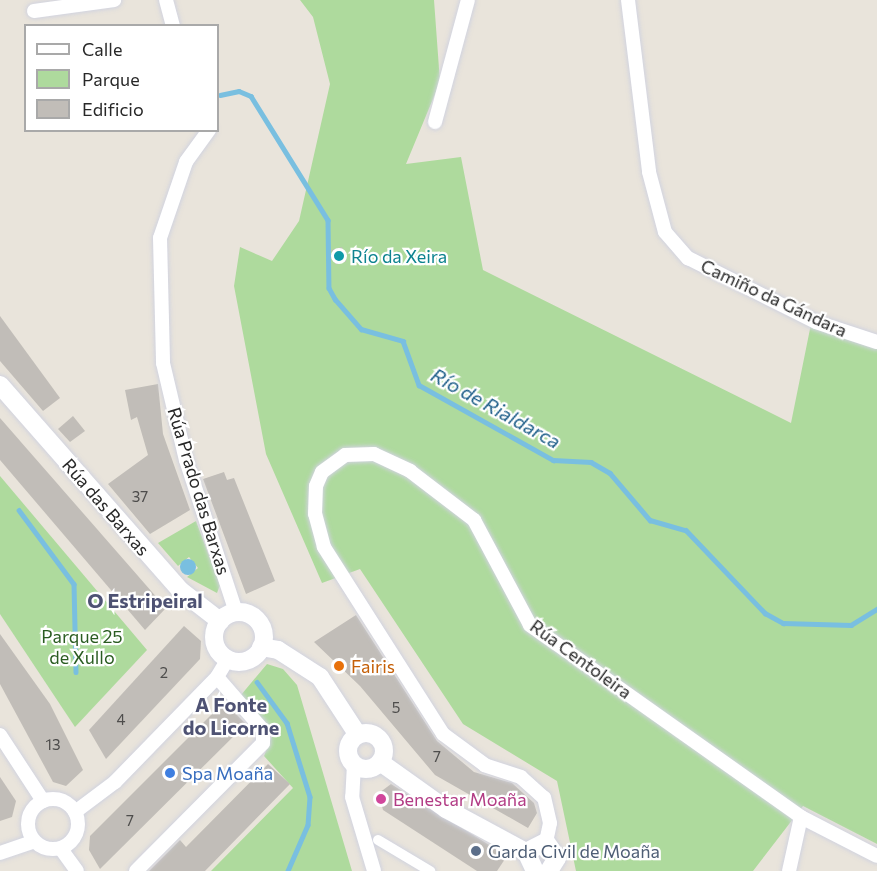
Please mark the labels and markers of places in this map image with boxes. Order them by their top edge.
place label: Río da Xeira [351,245,447,267]
marker: Río da Xeira [332,249,346,263]
place label: Fairis [351,655,395,677]
marker: Fairis [332,659,346,673]
place label: Spa Moaña [182,762,273,784]
marker: Spa Moaña [163,766,177,780]
place label: Benestar Moaña [393,788,527,810]
marker: Benestar Moaña [374,792,388,806]
place label: Garda Civil de Moaña [488,840,660,862]
marker: Garda Civil de Moaña [469,844,483,858]

